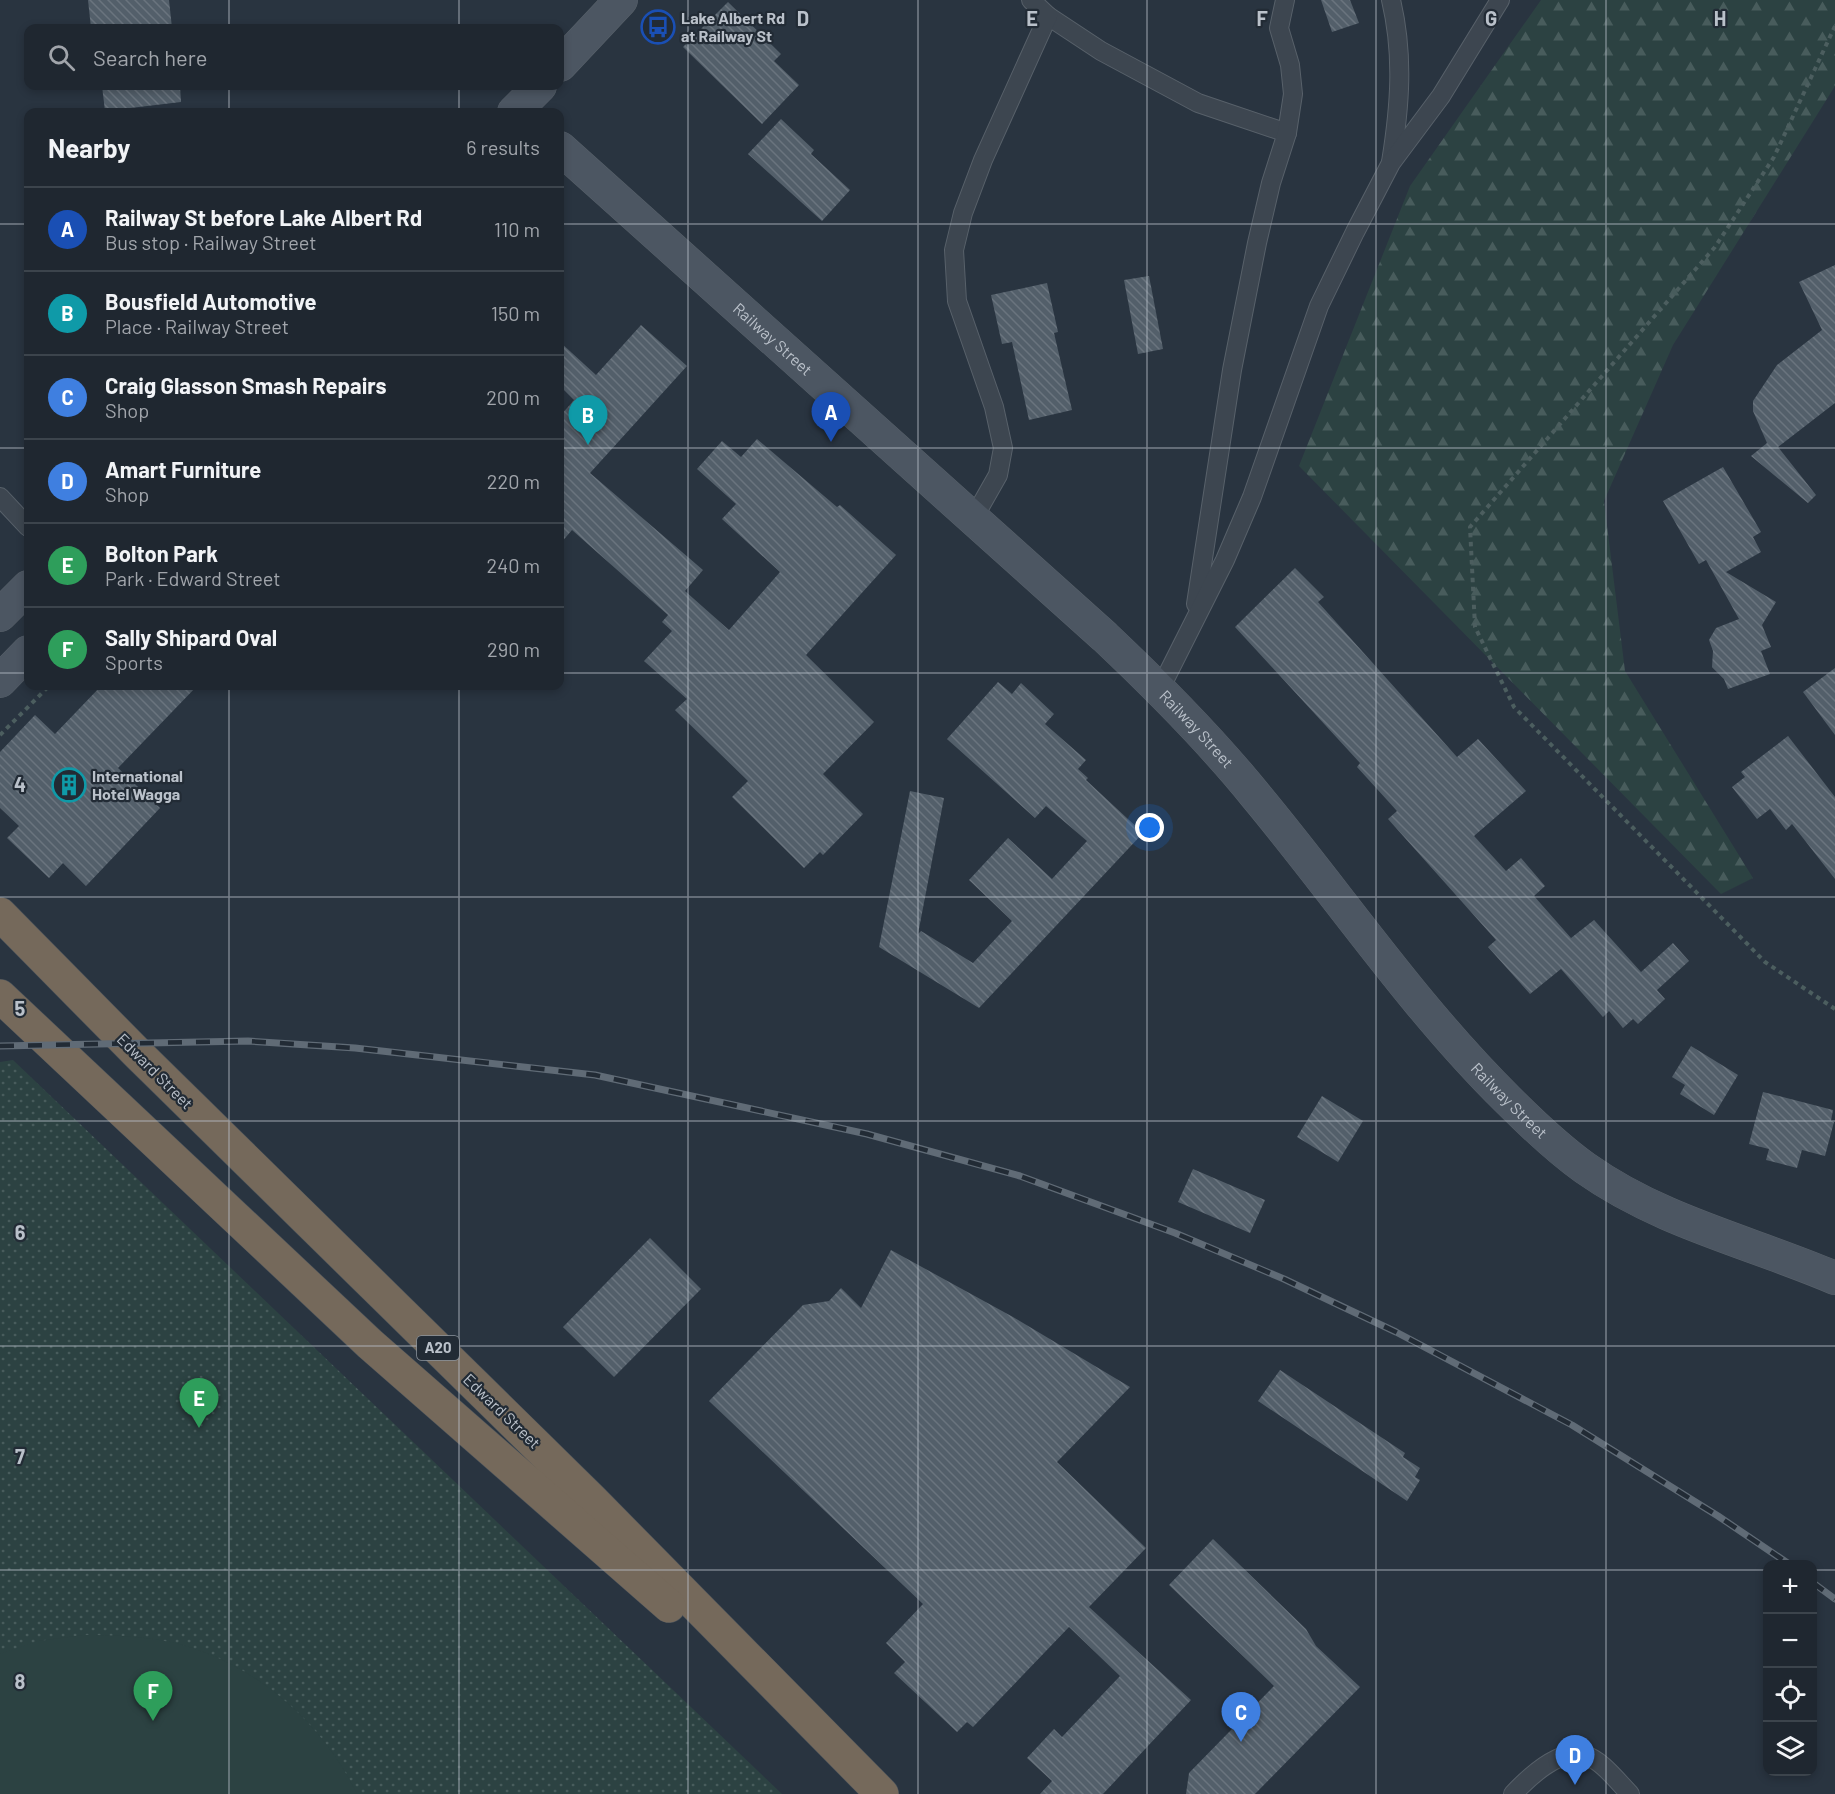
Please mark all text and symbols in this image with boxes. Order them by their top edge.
text: D [797,6,809,30]
text: E [1026,6,1038,30]
text: F [1256,6,1268,30]
text: G [1485,6,1497,30]
text: H [1714,6,1726,30]
place label: Lake Albert Rd at Railway St [681,8,785,45]
bus stop icon: Lake Albert Rd at Railway St [640,9,676,45]
search box [24,24,564,90]
icon: search [45,41,78,74]
text: Search here [93,44,207,70]
text: Nearby [48,132,130,163]
text: 6 results [466,135,540,159]
text: Railway St before Lake Albert Rd [105,204,422,230]
text: A [61,217,74,241]
text: 110 m [494,217,540,241]
text: Bus stop · Railway Street [105,230,317,254]
text: Bousfield Automotive [105,288,316,314]
street label: Railway Street [730,298,817,379]
text: B [61,301,74,325]
text: 150 m [491,301,540,325]
text: Place · Railway Street [105,314,289,338]
text: Craig Glasson Smash Repairs [105,372,387,398]
text: C [61,385,74,409]
text: 200 m [486,385,540,409]
pin: A [812,392,850,442]
pin: B [568,396,608,445]
text: Shop [105,398,149,422]
text: Amart Furniture [105,456,261,482]
text: D [61,469,74,493]
text: 220 m [487,469,540,493]
text: Shop [105,482,149,506]
text: Bolton Park [105,540,218,566]
text: E [62,553,73,577]
text: 240 m [486,553,540,577]
text: Park · Edward Street [105,566,281,590]
text: Sally Shipard Oval [105,624,277,650]
text: F [62,637,73,661]
text: 290 m [487,637,540,661]
text: Sports [105,650,163,674]
street label: Railway Street [1156,686,1238,771]
place label: International Hotel Wagga [92,766,183,803]
building icon: International Hotel Wagga [51,767,87,803]
text: 4 [14,772,26,796]
your location [1135,813,1164,842]
text: 5 [15,996,26,1020]
street label: Edward Street [114,1029,197,1112]
street label: Railway Street [1468,1058,1552,1142]
text: 6 [15,1220,26,1244]
road number: A20 [417,1336,459,1360]
street label: Edward Street [460,1369,545,1452]
pin: E [180,1378,218,1428]
text: 7 [15,1444,25,1468]
map controls [1763,1560,1817,1776]
button: + [1763,1560,1817,1614]
button: − [1763,1614,1817,1668]
button: locate [1763,1668,1817,1722]
text: 8 [15,1669,26,1693]
pin: F [134,1672,172,1721]
pin: C [1222,1692,1260,1742]
button: layers [1763,1722,1817,1776]
pin: D [1556,1736,1594,1785]

